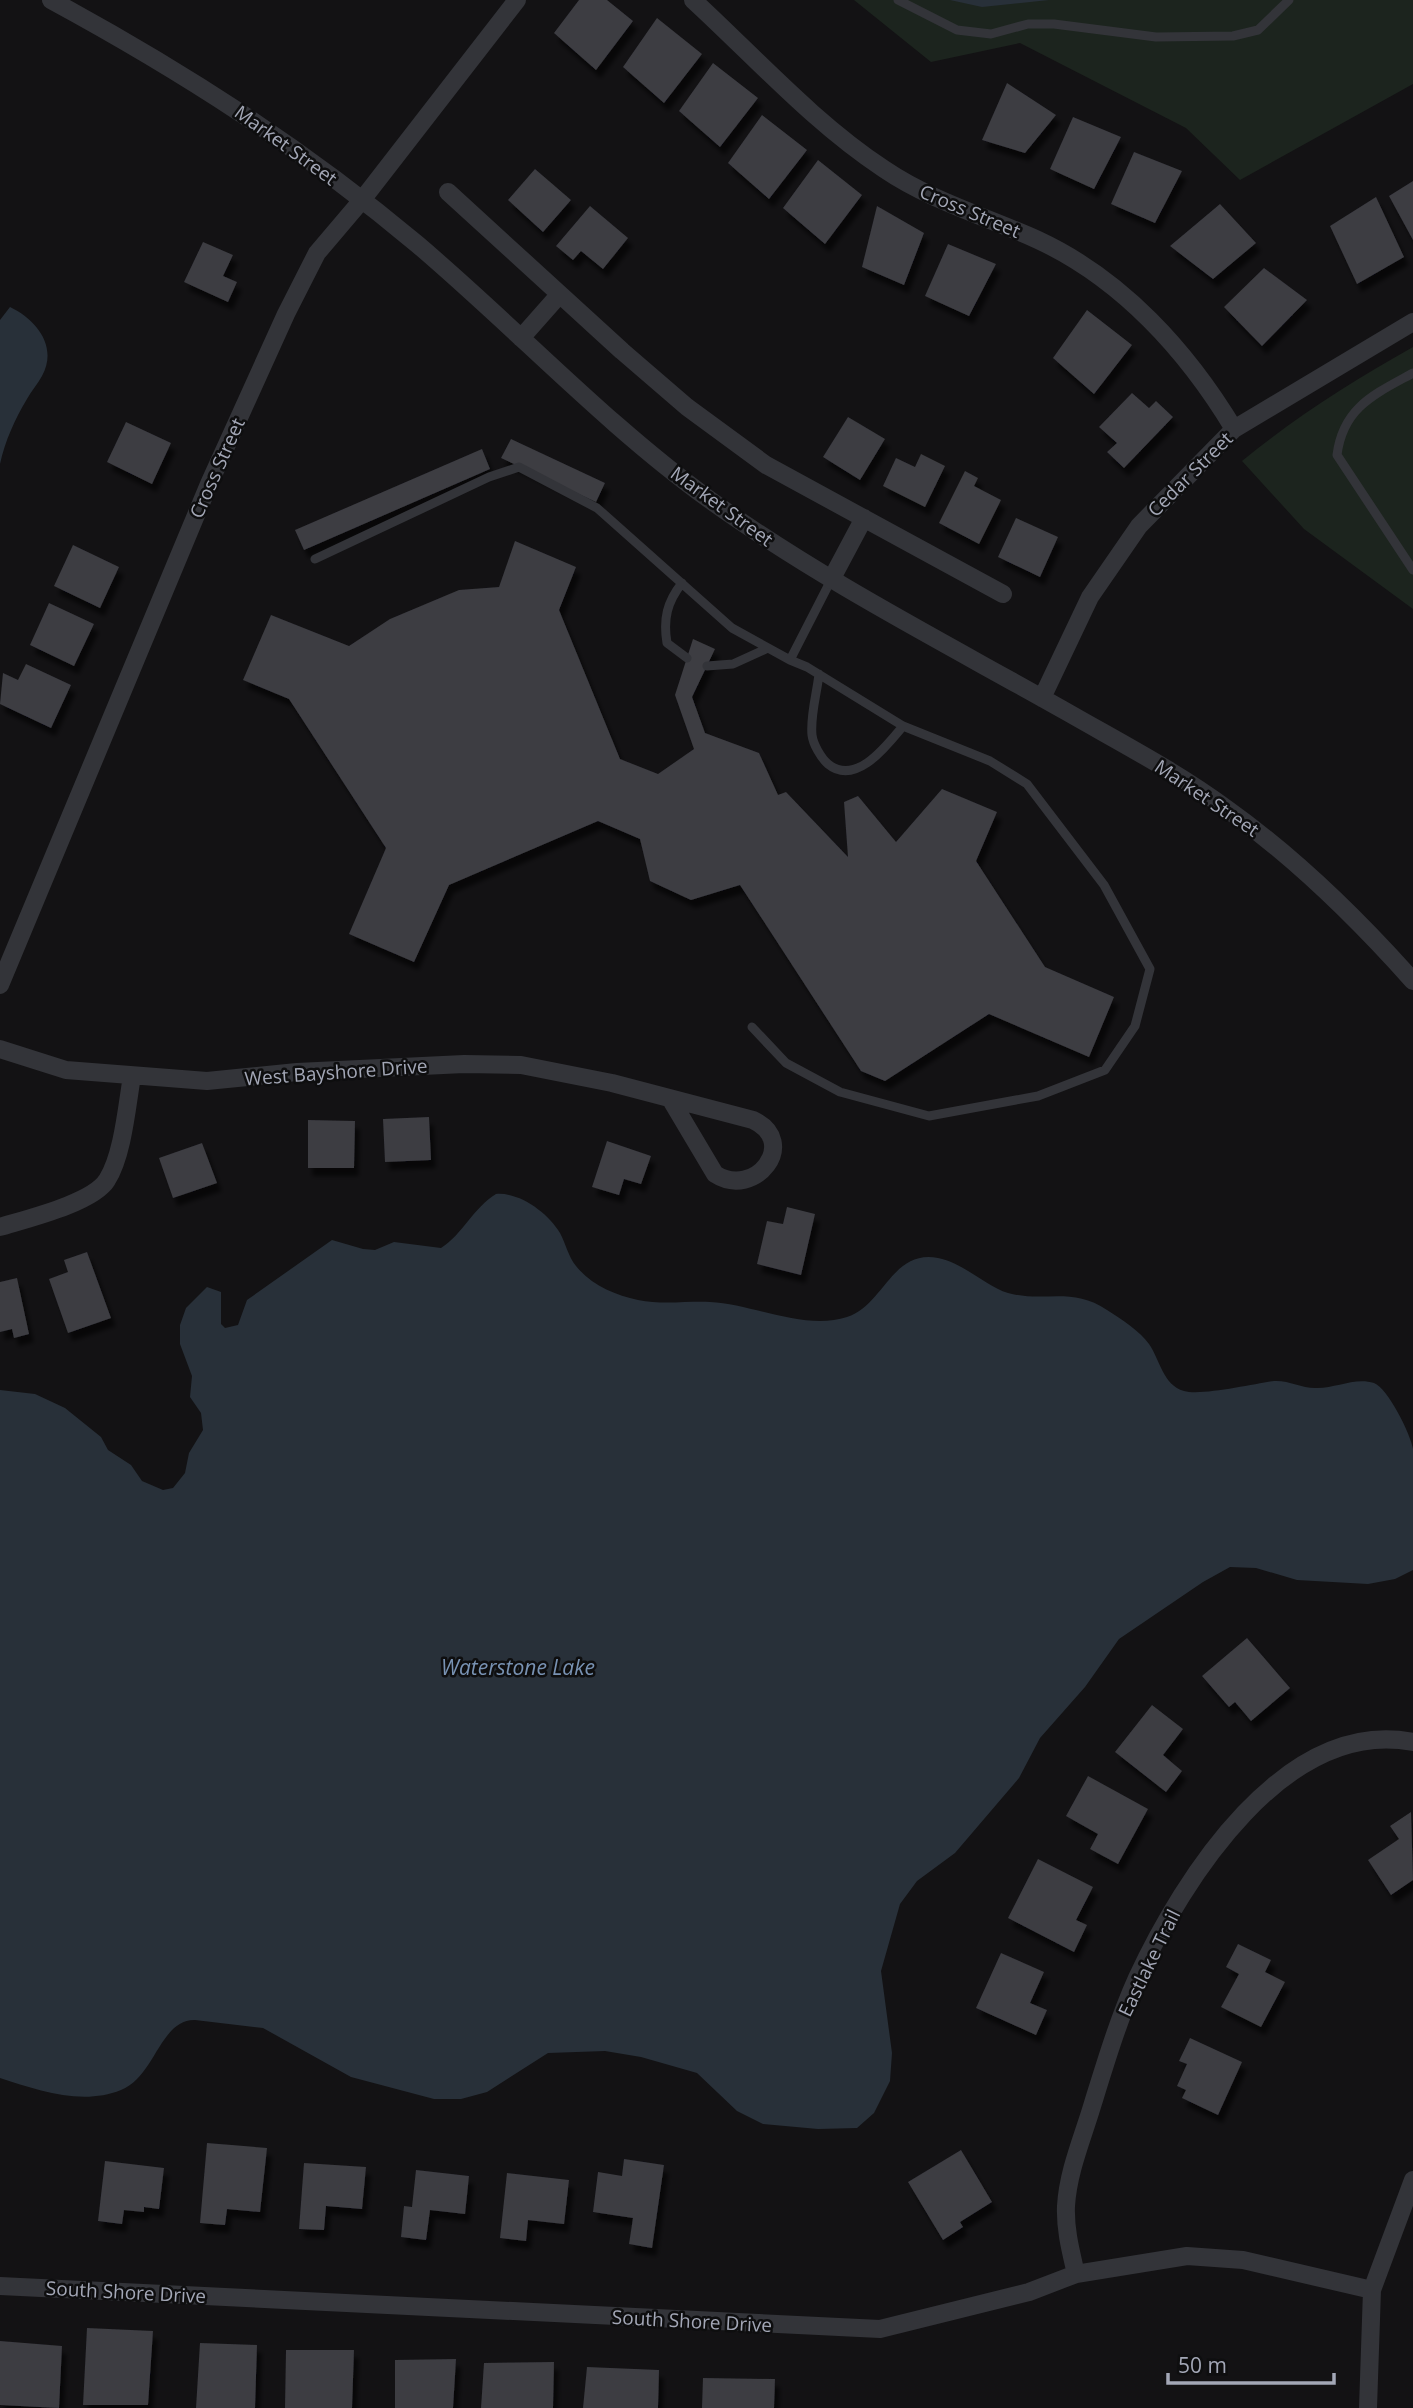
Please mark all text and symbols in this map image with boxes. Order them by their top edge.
street label: Market Street [229,99,343,191]
street label: Cross Street [916,178,1025,244]
street label: Cross Street [183,414,251,522]
street label: Cedar Street [1142,426,1238,522]
street label: Market Street [665,460,779,552]
street label: Market Street [1150,753,1265,843]
street label: West Bayshore Drive [244,1053,428,1091]
water label: Waterstone Lake [441,1653,595,1681]
street label: Eastlake Trail [1112,1905,1186,2021]
street label: South Shore Drive [45,2275,207,2309]
street label: South Shore Drive [611,2304,773,2338]
scale bar [1168,2342,1334,2386]
text: 50 m [1178,2351,1227,2379]

